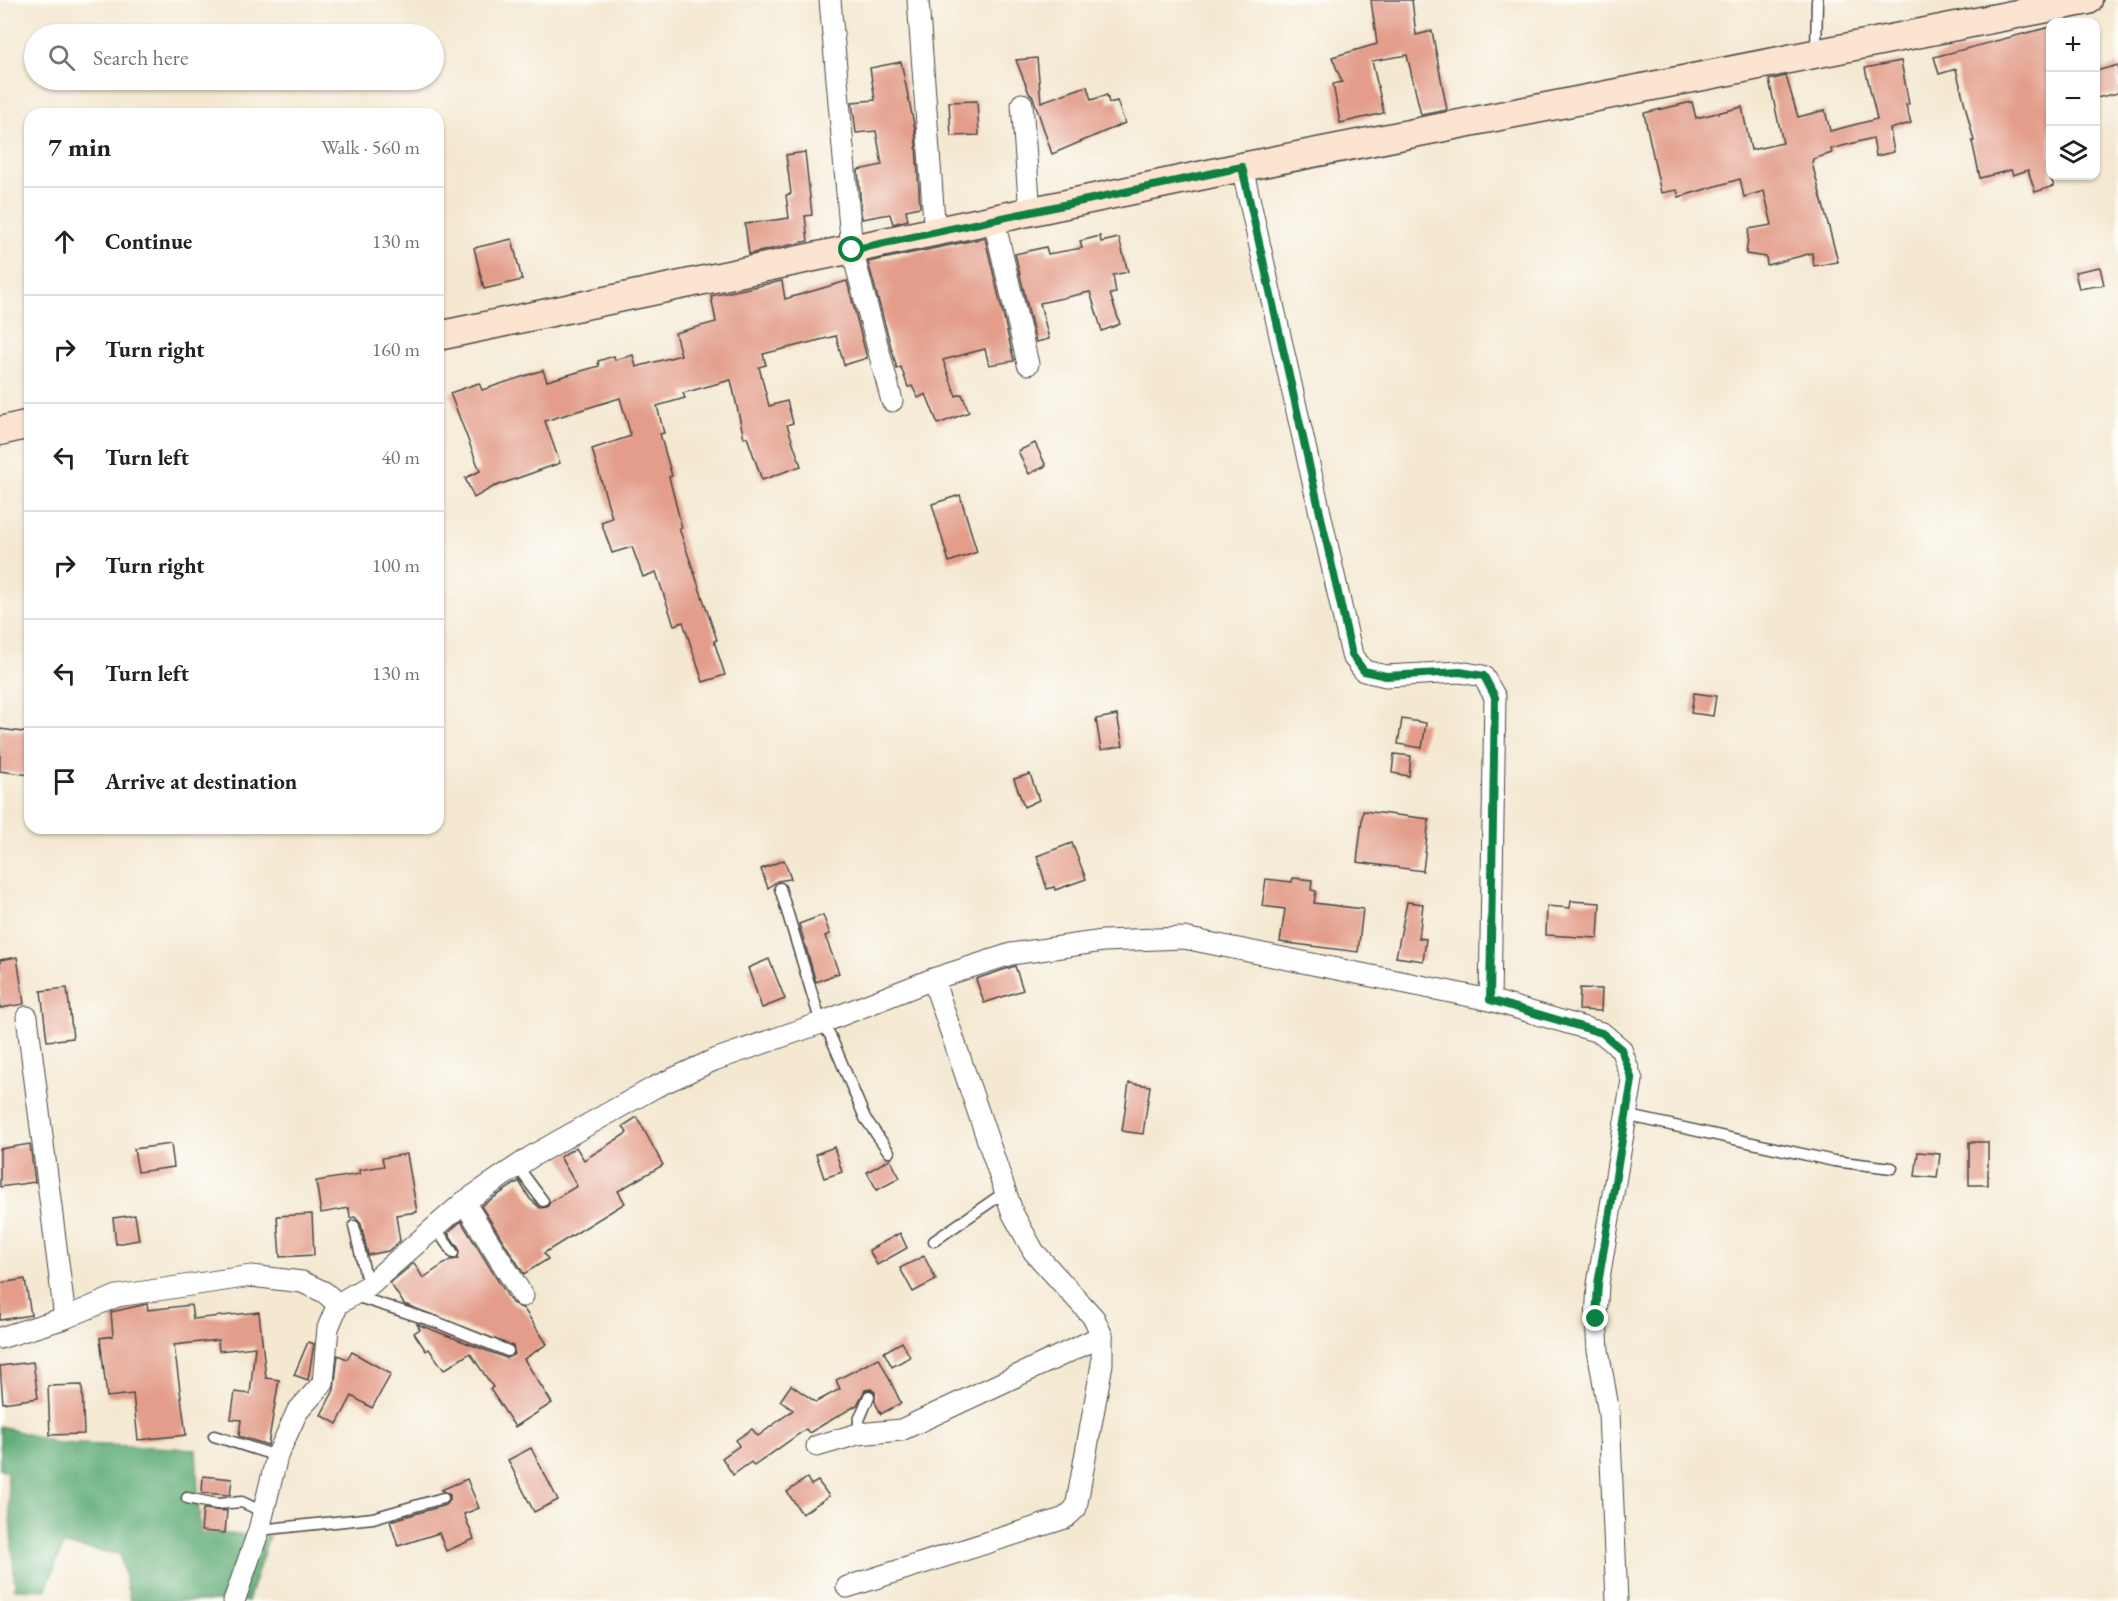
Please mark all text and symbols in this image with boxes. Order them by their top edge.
map controls [2046,18,2100,180]
button: + [2046,18,2100,72]
search box [24,24,444,90]
icon: search [45,41,78,74]
text: Search here [93,43,188,72]
button: − [2046,72,2100,126]
button: layers [2046,126,2100,180]
text: 7 min [48,130,111,164]
text: Walk · 560 m [321,134,420,160]
icon: ahead [48,225,81,258]
text: Continue [105,227,192,256]
text: 130 m [372,228,420,254]
route start [838,236,864,262]
icon: right [48,333,81,366]
text: Turn right [105,335,204,364]
text: 160 m [372,336,420,362]
icon: left [48,441,81,474]
text: Turn left [105,443,189,472]
text: 40 m [381,444,420,470]
icon: right [48,549,81,582]
text: Turn right [105,551,204,580]
text: 100 m [372,552,420,578]
icon: left [48,657,81,690]
text: Turn left [105,659,189,688]
text: 130 m [372,660,420,686]
icon: arrive [48,765,81,798]
text: Arrive at destination [105,767,297,796]
route end [1582,1305,1608,1331]

